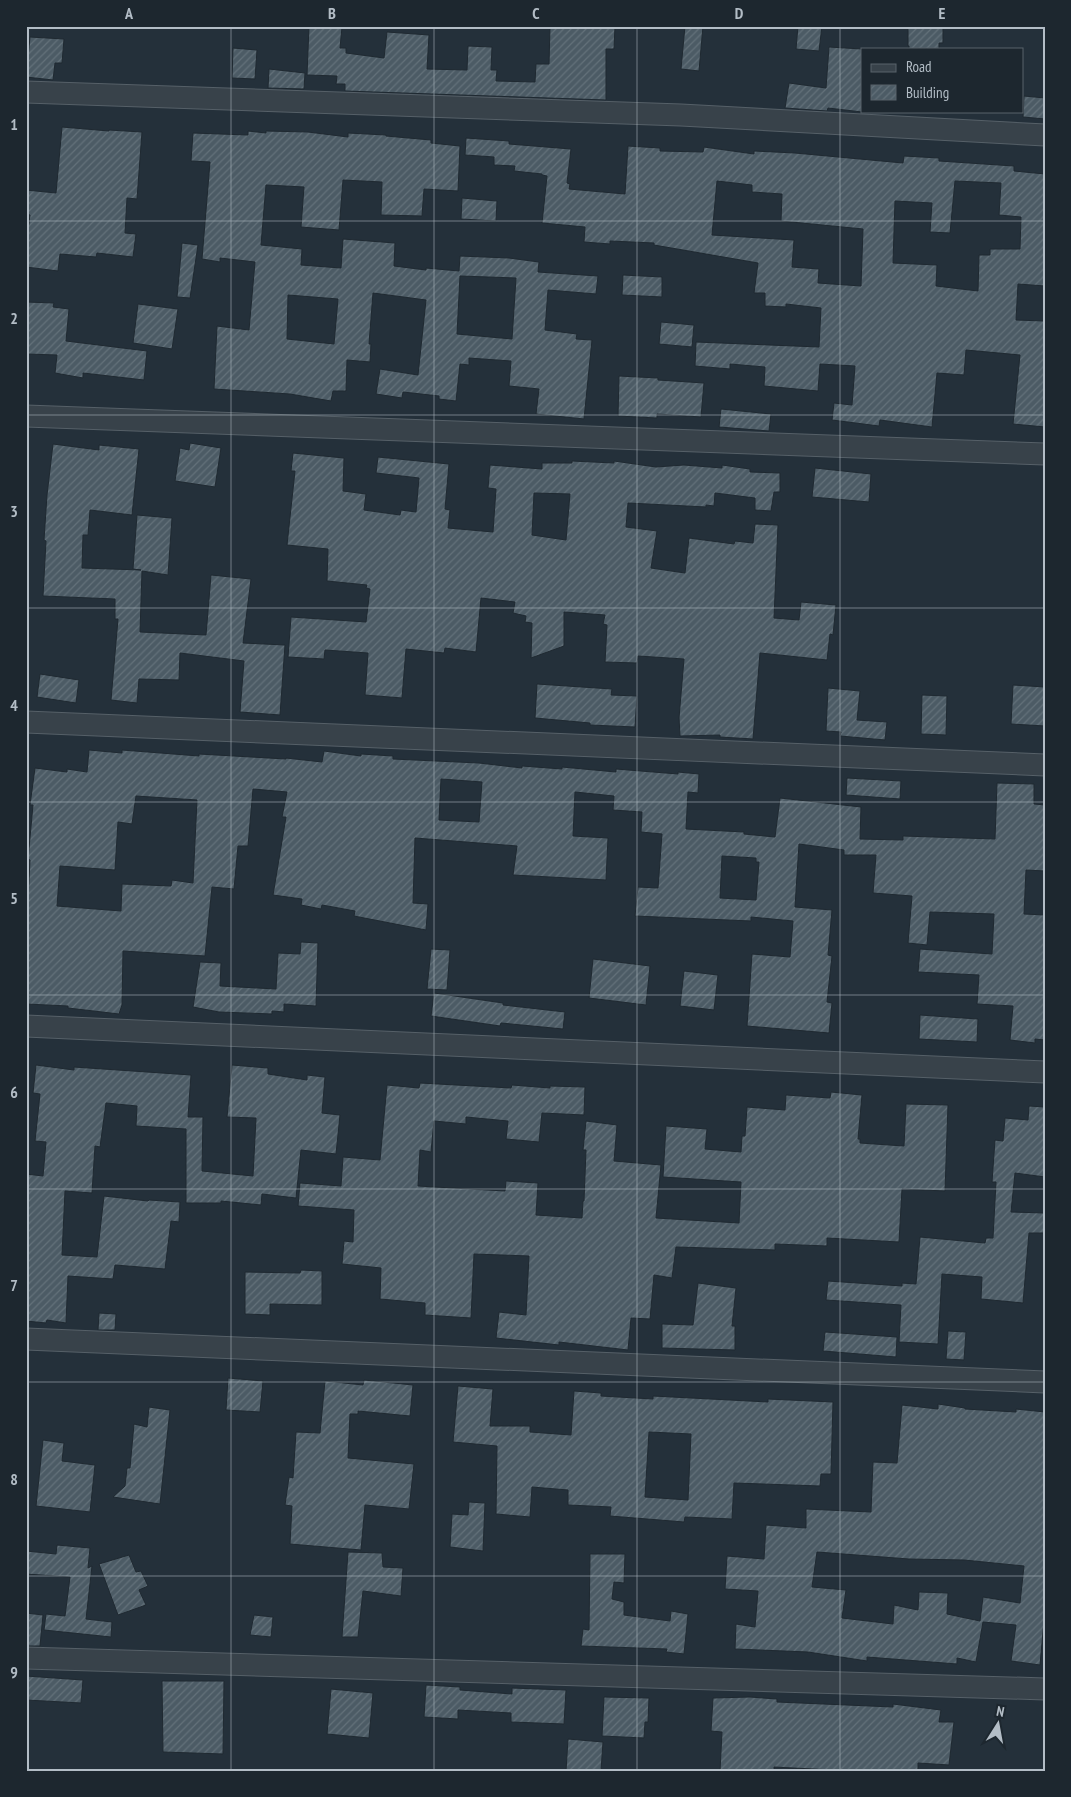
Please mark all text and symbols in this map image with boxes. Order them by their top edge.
text: A [124,3,134,23]
text: B [328,3,336,23]
text: C [532,3,540,23]
text: D [735,3,744,23]
text: E [939,3,946,23]
legend [861,48,1024,112]
text: Road [906,57,932,76]
text: Building [906,83,949,102]
text: 1 [10,114,18,134]
text: 2 [10,308,18,328]
text: 3 [10,501,18,521]
text: 4 [10,695,18,715]
text: 5 [10,888,18,908]
text: 6 [10,1082,18,1102]
text: 7 [10,1275,18,1295]
text: 8 [10,1469,18,1489]
text: 9 [10,1662,18,1682]
north arrow [974,1700,1024,1750]
text: N [995,1702,1006,1721]

